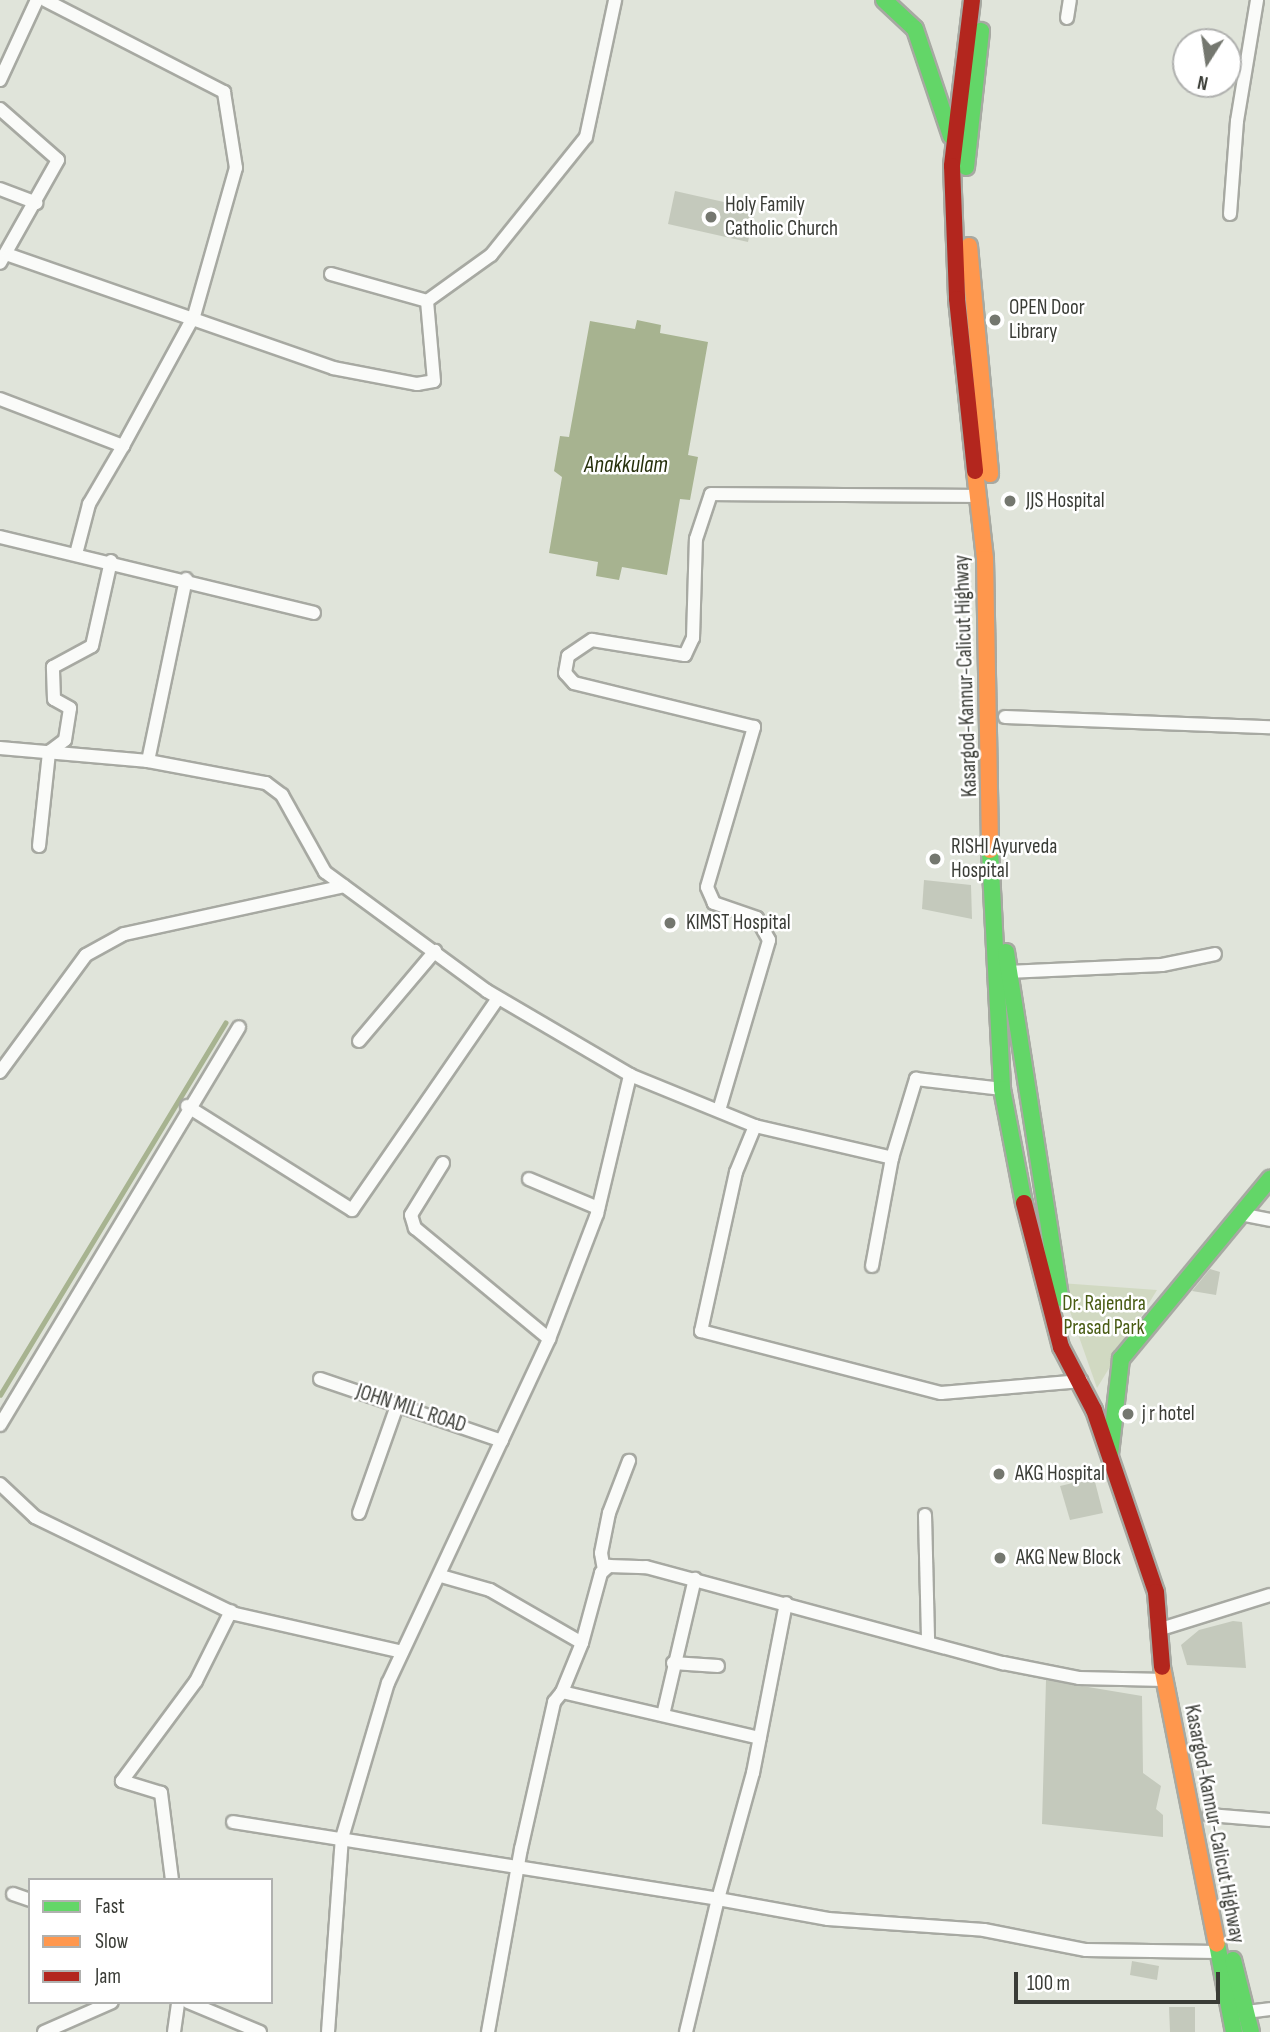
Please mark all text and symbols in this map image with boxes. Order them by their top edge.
north arrow [1172,28,1242,98]
text: N [1196,70,1210,94]
place label: Holy Family Catholic Church [725,192,838,242]
marker: Holy Family Catholic Church [703,209,719,225]
place label: OPEN Door Library [1009,295,1085,345]
marker: OPEN Door Library [987,312,1003,328]
water label: Anakkulam [584,451,668,479]
place label: JJS Hospital [1026,488,1105,514]
marker: JJS Hospital [1000,491,1020,511]
street label: Kasargod-Kannur-Calicut Highway [949,554,983,798]
place label: RISHI Ayurveda Hospital [951,834,1057,884]
marker: RISHI Ayurveda Hospital [925,849,945,869]
place label: KIMST Hospital [686,910,791,936]
marker: KIMST Hospital [660,913,680,933]
park label: Dr. Rajendra Prasad Park [1062,1291,1146,1341]
street label: JOHN MILL ROAD [353,1379,469,1439]
place label: j r hotel [1142,1401,1195,1427]
marker: j r hotel [1120,1406,1136,1422]
place label: AKG Hospital [1015,1461,1105,1487]
marker: AKG Hospital [989,1464,1009,1484]
place label: AKG New Block [1016,1545,1121,1571]
marker: AKG New Block [990,1548,1010,1568]
street label: Kasargod-Kannur-Calicut Highway [1179,1703,1249,1945]
legend [28,1878,273,2004]
text: Fast [95,1894,125,1919]
text: Slow [95,1929,128,1954]
scale bar [1018,1958,1224,2002]
text: Jam [95,1964,121,1989]
text: 100 m [1027,1971,1070,1996]

